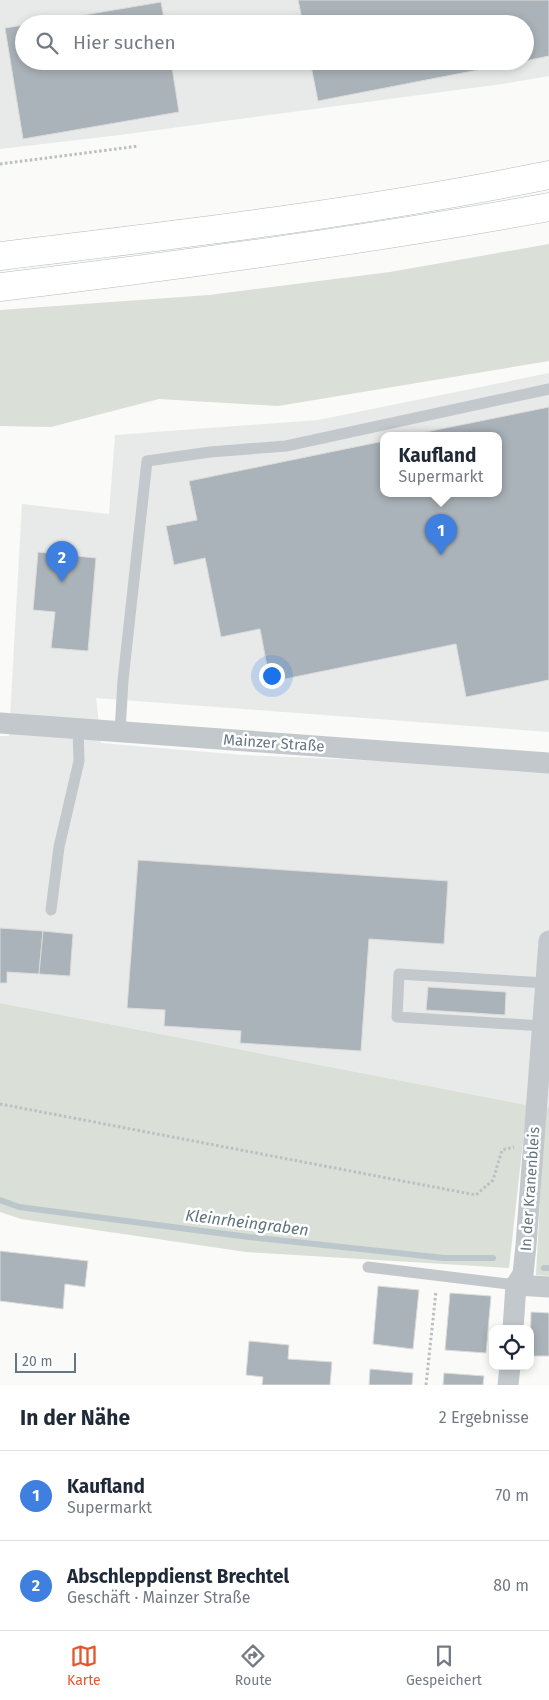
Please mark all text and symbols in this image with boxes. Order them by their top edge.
search box [15,15,534,70]
icon: search [33,29,61,57]
text: Hier suchen [73,31,176,54]
popup [380,432,502,497]
text: Kaufland [399,444,476,467]
text: Supermarkt [399,467,484,486]
pin: 1 [425,514,457,555]
pin: 2 [46,541,78,582]
your location [259,663,285,689]
street label: Mainzer Straße [223,730,325,756]
street label: In der Kranenbleis [517,1126,543,1252]
water label: Kleinrheingraben [184,1206,310,1239]
map controls [489,1325,534,1370]
button: locate [489,1325,534,1370]
scale bar [15,1350,76,1373]
text: 20 m [22,1353,52,1370]
text: In der Nähe [20,1405,130,1431]
text: 2 Ergebnisse [439,1408,529,1427]
text: Kaufland [67,1475,145,1498]
text: 1 [32,1486,40,1505]
text: 70 m [495,1486,529,1505]
text: Supermarkt [67,1498,152,1517]
text: Abschleppdienst Brechtel [67,1565,289,1588]
text: 2 [32,1576,40,1595]
text: 80 m [493,1576,529,1595]
text: Geschäft · Mainzer Straße [67,1588,251,1607]
tab: Karte [67,1642,101,1689]
tab: Route [235,1642,272,1689]
tab: Gespeichert [406,1642,482,1689]

